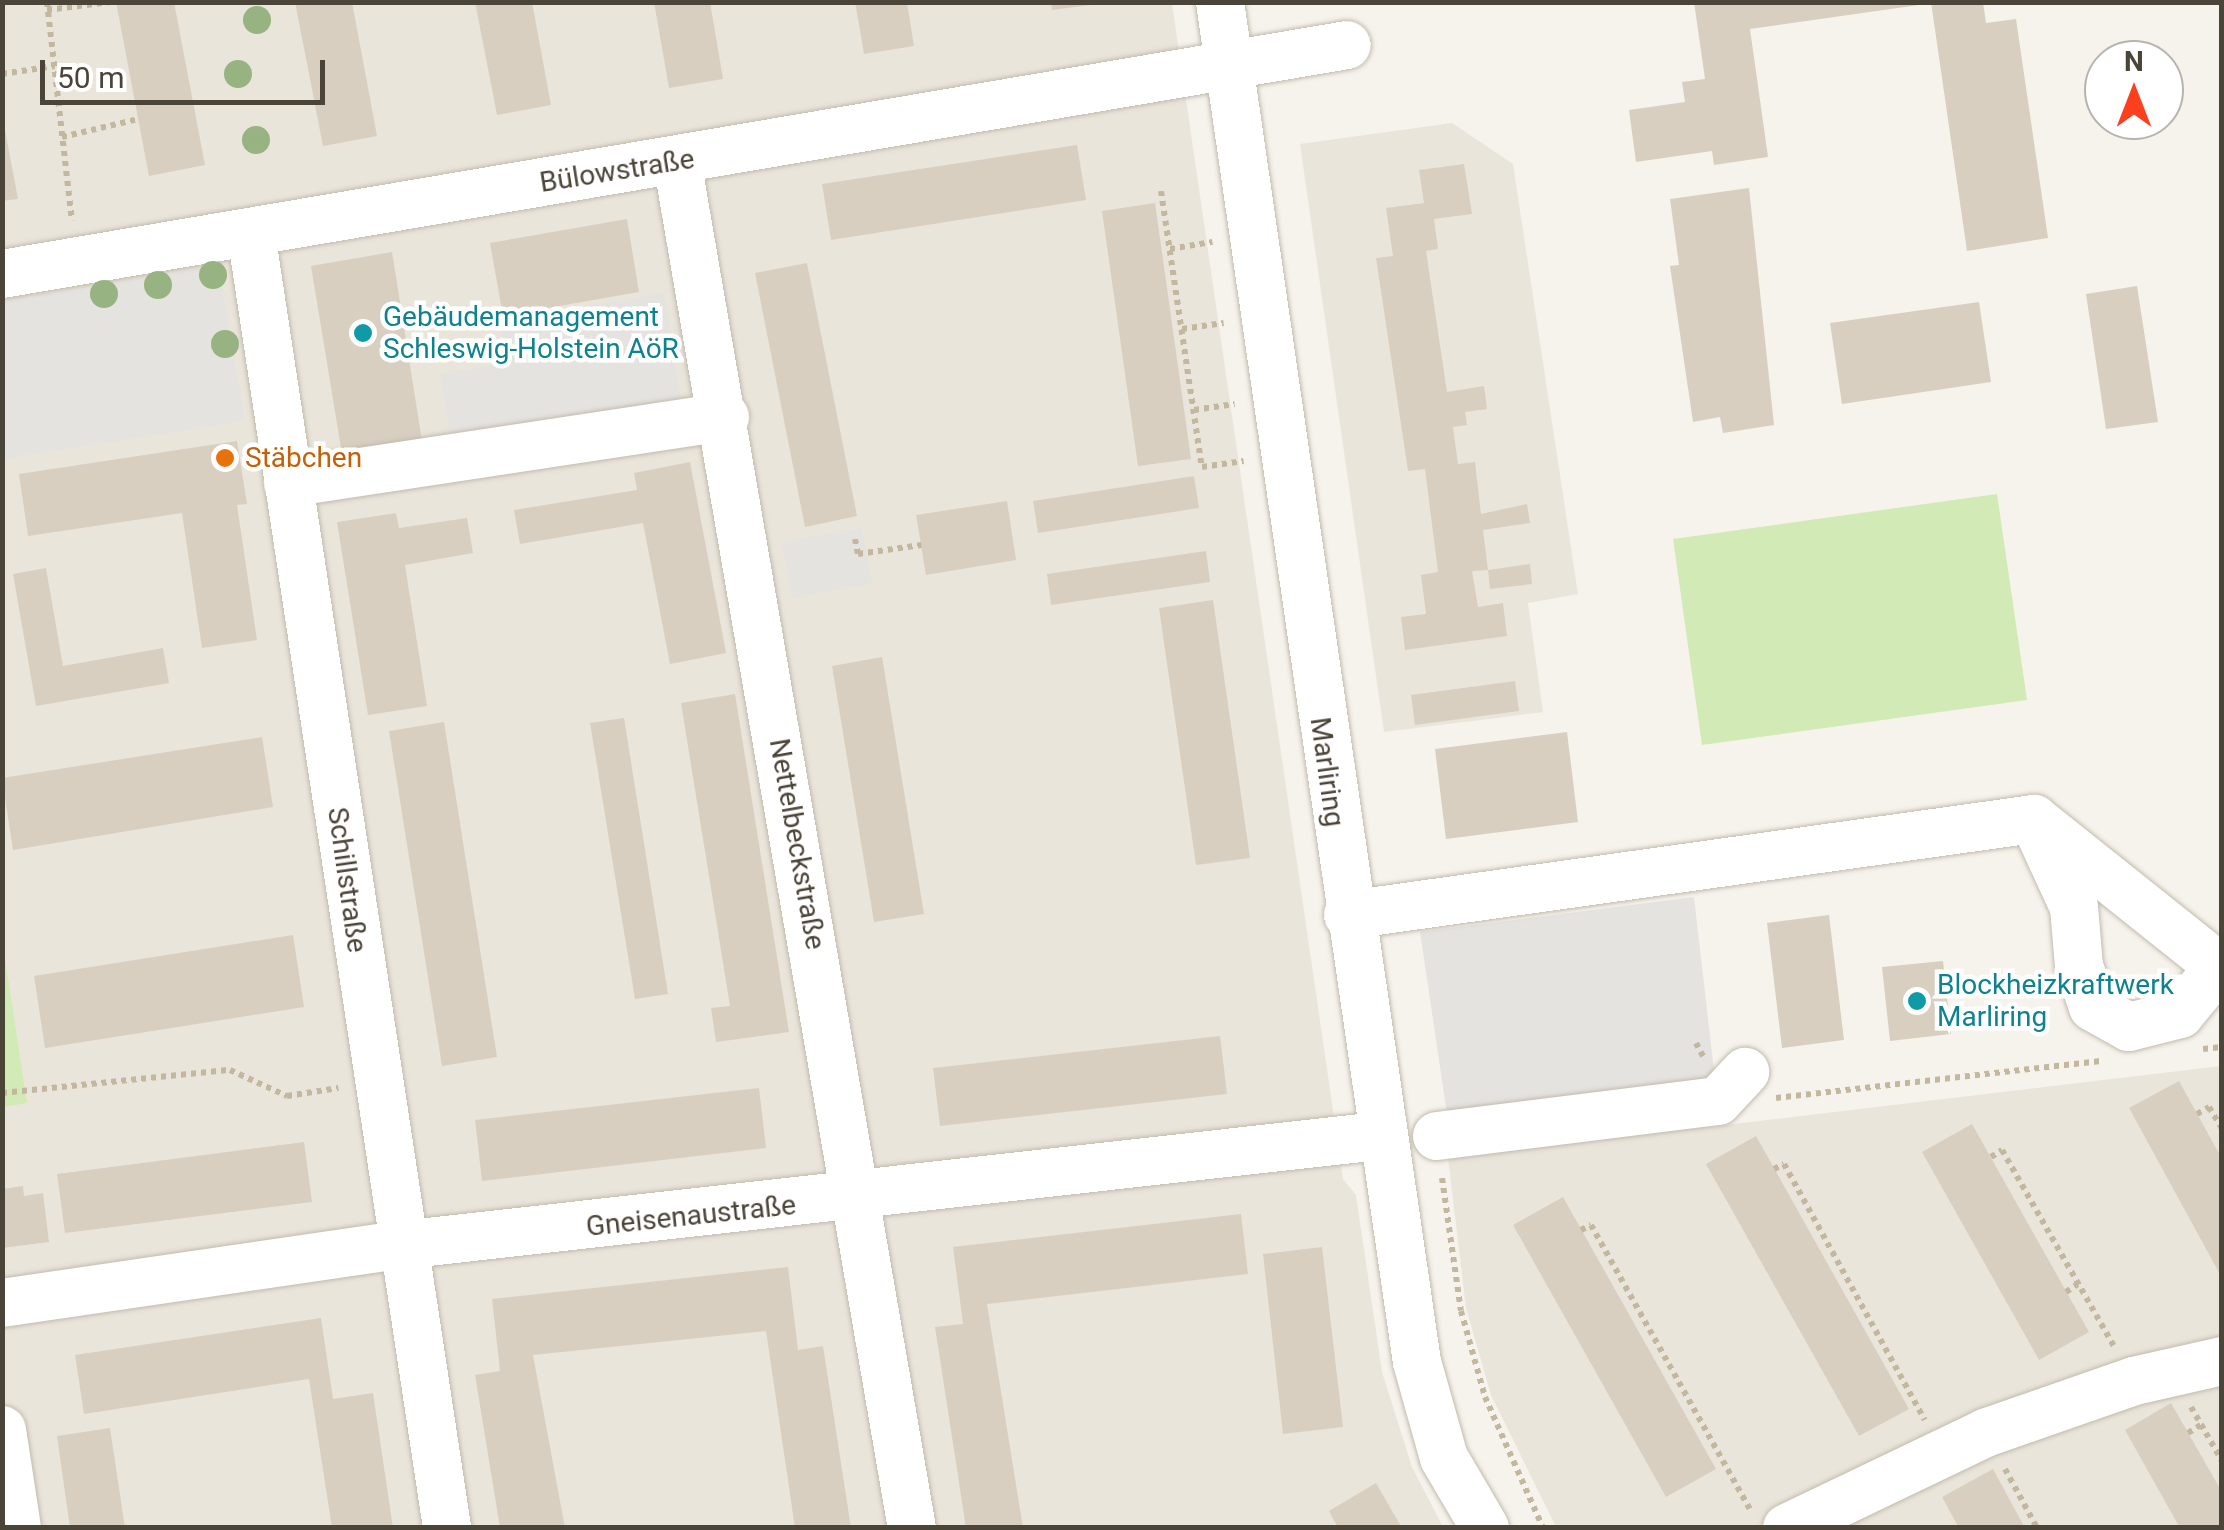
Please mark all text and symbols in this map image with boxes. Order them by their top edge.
scale bar [45,40,330,102]
north arrow [2084,40,2184,140]
text: N [2124,45,2144,78]
text: 50 m [57,60,124,95]
street label: Bülowstraße [537,142,697,200]
place label: Gebäudemanagement Schleswig-Holstein AöR [383,300,679,366]
marker: Gebäudemanagement Schleswig-Holstein AöR [352,322,374,344]
place label: Stäbchen [245,441,362,475]
marker: Stäbchen [214,447,236,469]
street label: Marliring [1303,715,1351,829]
street label: Nettelbeckstraße [762,736,832,952]
street label: Schillstraße [320,805,374,955]
place label: Blockheizkraftwerk Marliring [1937,968,2174,1034]
marker: Blockheizkraftwerk Marliring [1906,990,1928,1012]
street label: Gneisenaustraße [584,1188,798,1244]

